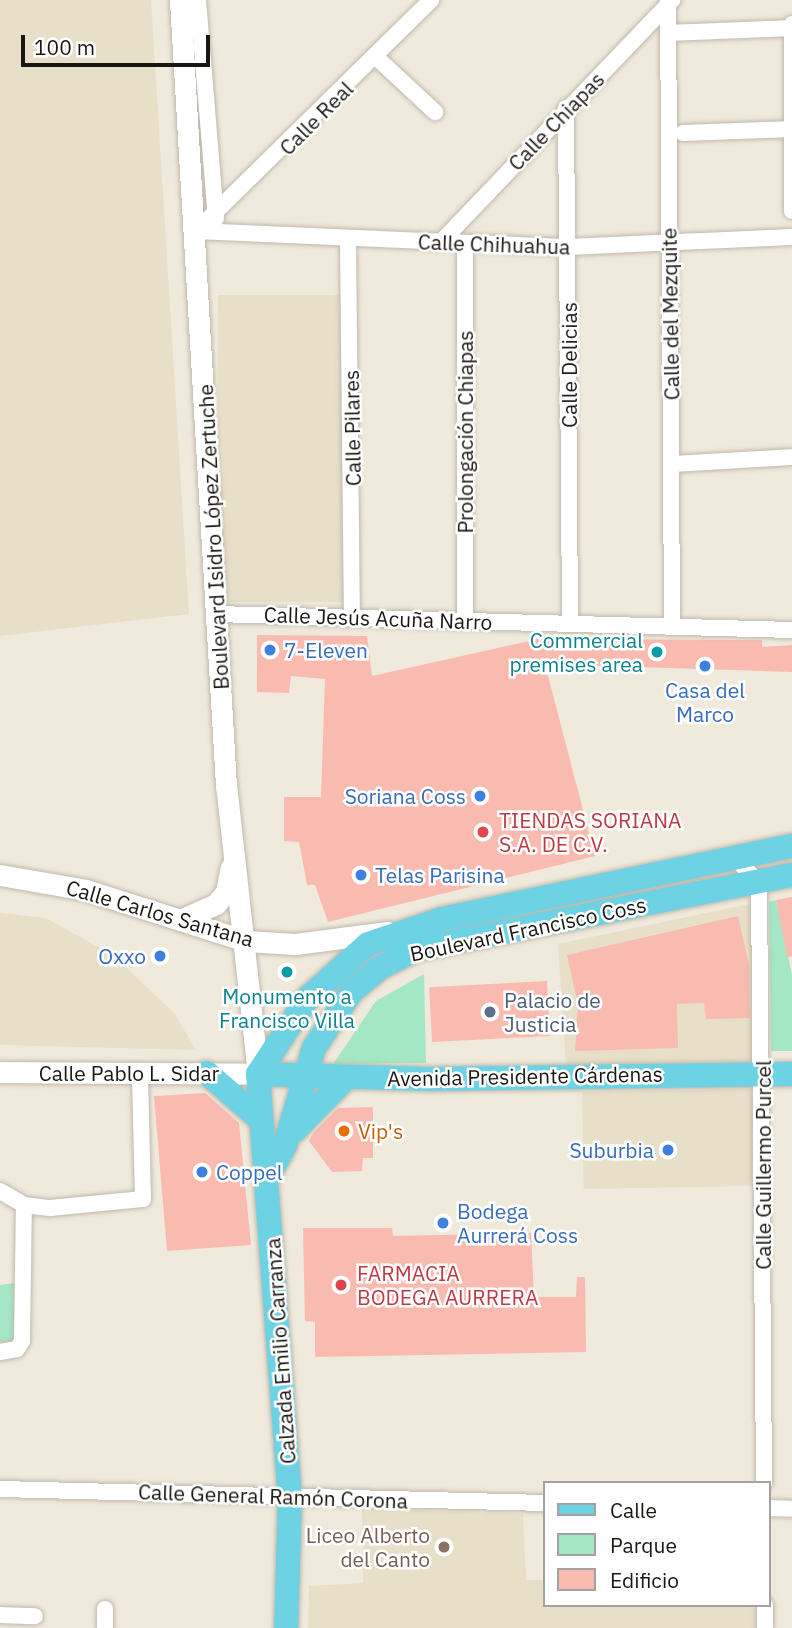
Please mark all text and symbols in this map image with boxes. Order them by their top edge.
scale bar [24,21,214,65]
text: 100 m [34,33,95,61]
street label: Calle Chiapas [503,67,609,175]
street label: Calle Real [274,76,358,160]
street label: Calle del Mezquite [656,227,684,401]
street label: Calle Chihuahua [417,229,571,259]
street label: Calle Delicias [556,302,582,428]
street label: Prolongación Chiapas [452,330,478,534]
street label: Calle Pilares [338,370,366,486]
street label: Boulevard Isidro López Zertuche [192,384,234,690]
street label: Calle Jesús Acuña Narro [263,601,493,635]
place label: Commercial premises area [510,627,643,677]
place label: 7-Eleven [284,637,368,663]
marker: 7-Eleven [262,642,278,658]
marker: Commercial premises area [649,644,665,660]
marker: Casa del Marco [697,658,713,674]
place label: Casa del Marco [665,677,745,727]
place label: Soriana Coss [345,783,466,809]
marker: Soriana Coss [472,788,488,804]
place label: TIENDAS SORIANA S.A. DE C.V. [499,807,681,857]
marker: TIENDAS SORIANA S.A. DE C.V. [473,822,493,842]
place label: Telas Parisina [375,862,505,888]
marker: Telas Parisina [353,867,369,883]
street label: Calle Carlos Santana [63,874,257,952]
street label: Boulevard Francisco Coss [408,892,648,966]
place label: Oxxo [98,943,146,969]
marker: Oxxo [152,948,168,964]
marker: Monumento a Francisco Villa [279,964,295,980]
place label: Monumento a Francisco Villa [219,983,355,1033]
place label: Palacio de Justicia [504,987,601,1037]
marker: Palacio de Justicia [482,1004,498,1020]
street label: Calle Pablo L. Sidar [39,1060,219,1086]
street label: Calle Guillermo Purcel [750,1060,776,1270]
street label: Avenida Presidente Cárdenas [387,1061,663,1091]
place label: Vip's [358,1118,403,1144]
marker: Vip's [336,1123,352,1139]
place label: Suburbia [569,1137,654,1163]
marker: Suburbia [660,1142,676,1158]
place label: Coppel [216,1159,282,1185]
marker: Coppel [194,1164,210,1180]
place label: Bodega Aurrerá Coss [457,1198,578,1248]
marker: Bodega Aurrerá Coss [435,1215,451,1231]
street label: Calzada Emilio Carranza [260,1237,300,1465]
place label: FARMACIA BODEGA AURRERA [357,1260,538,1310]
marker: FARMACIA BODEGA AURRERA [331,1275,351,1295]
street label: Calle General Ramón Corona [138,1479,408,1513]
legend [544,1481,771,1607]
text: Calle [610,1496,657,1524]
place label: Liceo Alberto del Canto [306,1522,430,1572]
text: Parque [610,1531,677,1559]
marker: Liceo Alberto del Canto [436,1539,452,1555]
text: Edificio [610,1566,679,1594]

